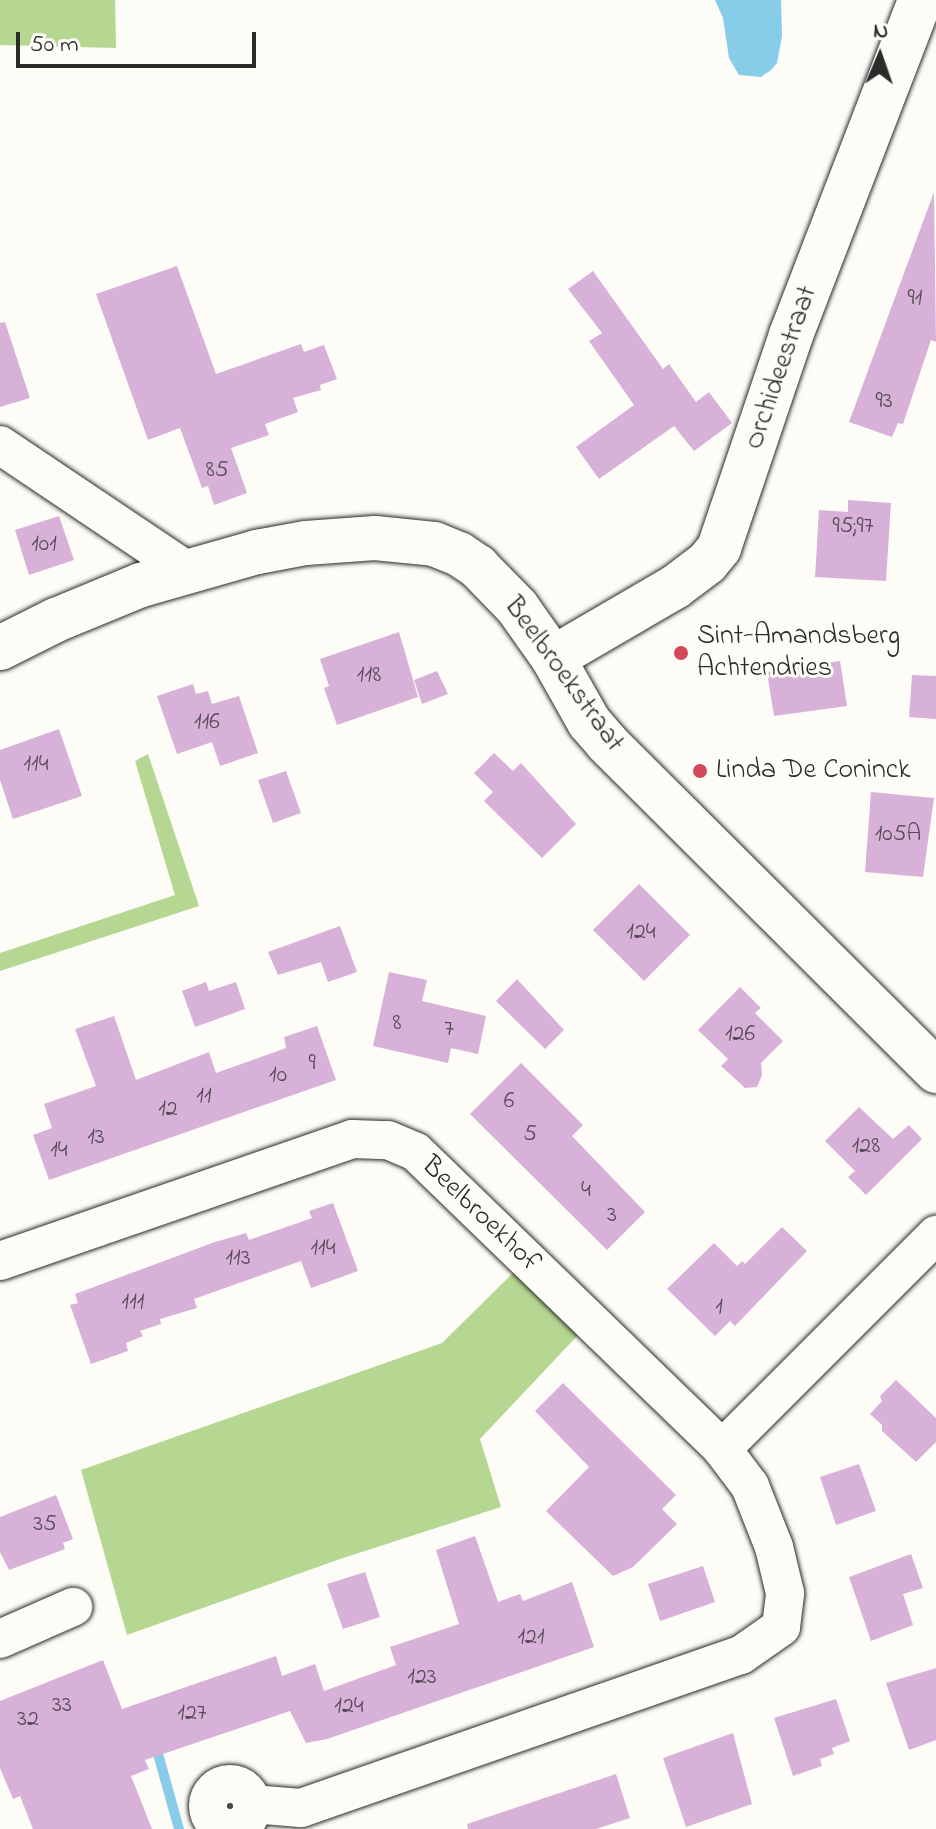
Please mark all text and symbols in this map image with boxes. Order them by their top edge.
scale bar [20,16,260,66]
north arrow [840,16,920,96]
text: N [873,16,889,48]
text: 50 m [30,28,79,63]
street label: Orchideestraat [738,282,826,454]
house number: 91 [908,285,922,313]
house number: 93 [875,388,893,416]
house number: 85 [206,457,228,485]
house number: 95;97 [832,513,874,541]
house number: 101 [31,531,57,559]
street label: Beelbroekstraat [495,591,631,759]
place label: Sint-Amandsberg Achtendries [697,620,900,686]
marker: Sint-Amandsberg Achtendries [672,644,690,662]
house number: 118 [357,662,381,690]
house number: 116 [194,709,220,737]
house number: 114 [23,751,49,779]
place label: Linda De Coninck [716,754,910,788]
marker: Linda De Coninck [691,762,709,780]
house number: 105A [875,821,921,849]
house number: 124 [626,919,656,947]
house number: 8 [393,1010,401,1038]
house number: 7 [444,1016,454,1044]
house number: 126 [725,1021,755,1049]
house number: 9 [308,1050,316,1078]
house number: 10 [269,1062,287,1090]
house number: 11 [196,1083,212,1111]
house number: 6 [504,1088,514,1116]
house number: 12 [158,1096,178,1124]
house number: 5 [523,1121,537,1149]
house number: 13 [87,1124,105,1152]
house number: 128 [852,1133,880,1161]
house number: 14 [50,1137,68,1165]
street label: Beelbroekhof [414,1150,546,1280]
house number: 4 [581,1177,591,1205]
house number: 3 [607,1202,617,1230]
house number: 114 [310,1235,336,1263]
house number: 113 [225,1245,251,1273]
house number: 111 [122,1289,144,1317]
house number: 1 [715,1294,723,1322]
house number: 35 [33,1511,57,1539]
house number: 121 [517,1624,545,1652]
house number: 123 [407,1664,437,1692]
house number: 33 [52,1692,72,1720]
house number: 124 [334,1693,364,1721]
house number: 127 [177,1700,207,1728]
house number: 32 [17,1706,39,1734]

